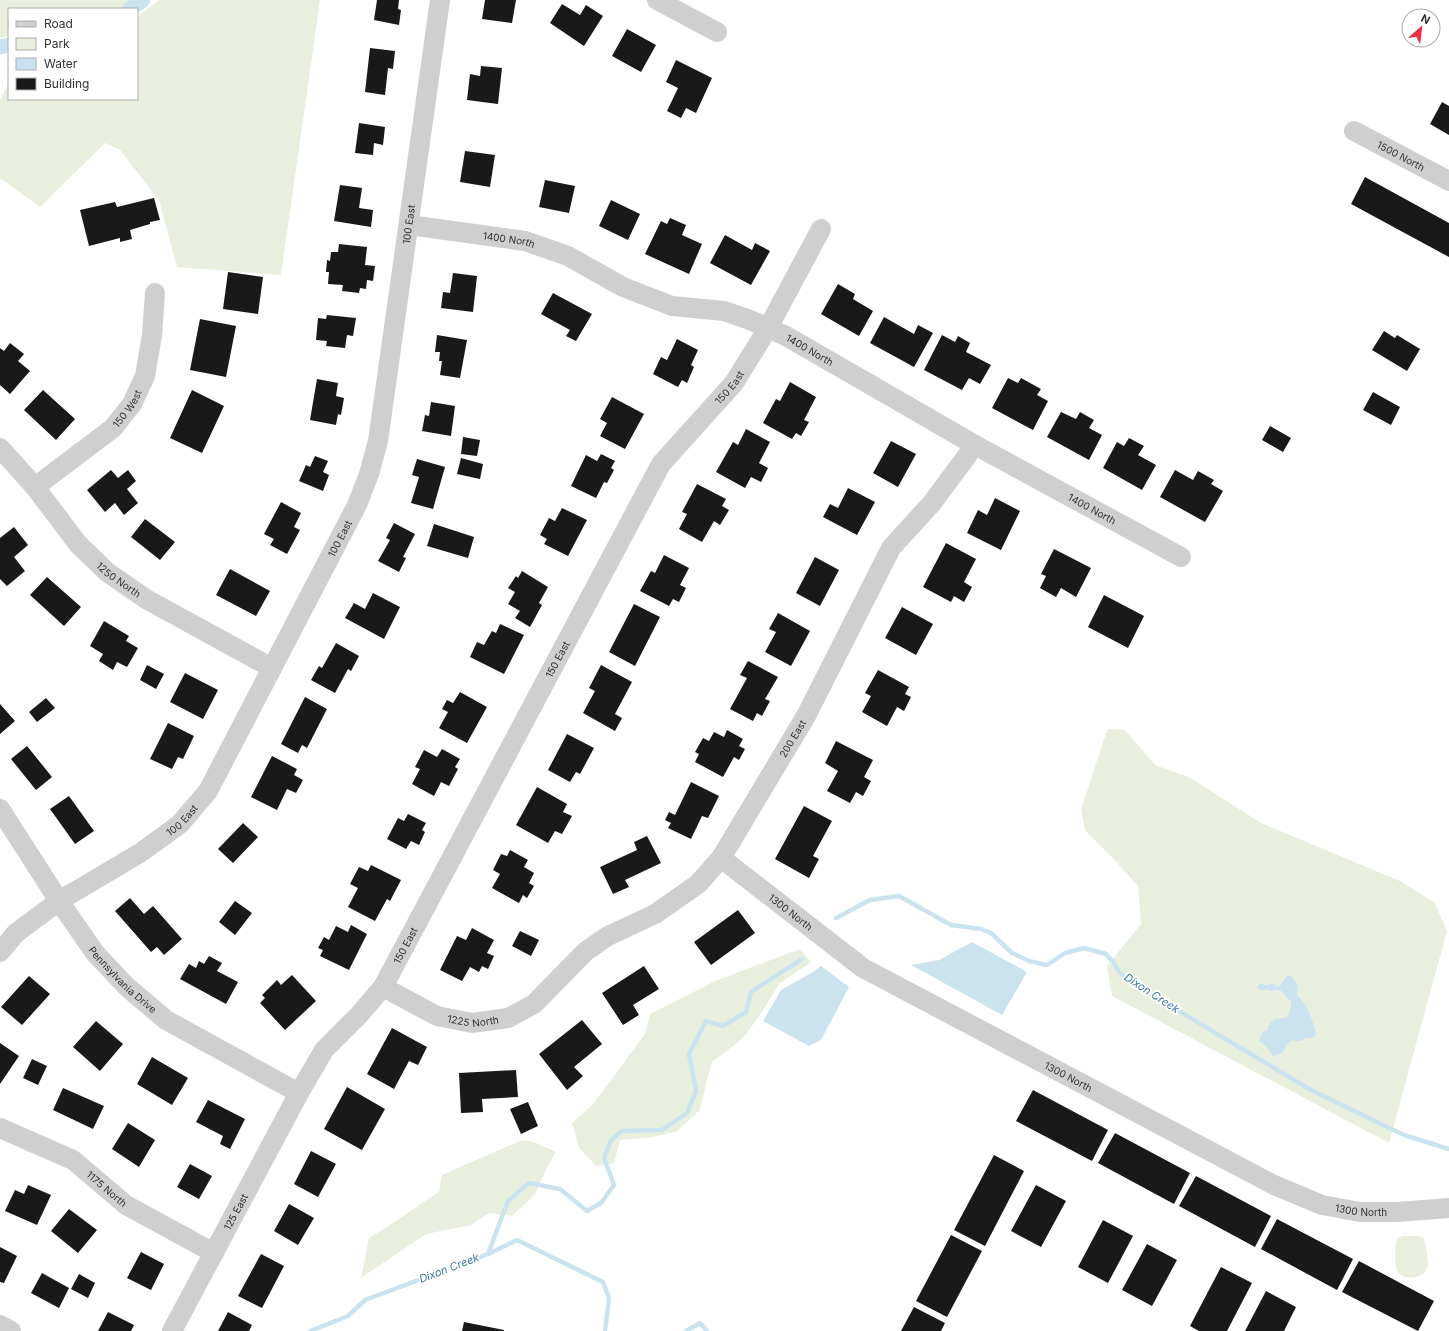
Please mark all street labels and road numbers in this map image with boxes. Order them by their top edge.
street label: 1500 North [1375,138,1427,173]
street label: 100 East [400,203,417,245]
street label: 1400 North [482,229,537,250]
street label: 1400 North [784,331,836,368]
street label: 150 East [712,368,747,406]
street label: 150 West [110,387,144,430]
street label: 1400 North [1066,491,1118,527]
street label: 100 East [325,517,354,559]
street label: 1250 North [94,559,143,600]
street label: 150 East [543,638,572,680]
street label: 200 East [777,717,809,760]
street label: 100 East [164,801,200,838]
street label: 1300 North [766,891,815,933]
street label: 150 East [391,925,420,966]
street label: Pennsylvania Drive [86,944,159,1016]
street label: 1225 North [446,1012,500,1029]
street label: 1300 North [1043,1059,1095,1094]
street label: 1175 North [84,1168,129,1209]
street label: 125 East [221,1191,250,1232]
street label: 1300 North [1334,1202,1387,1218]

